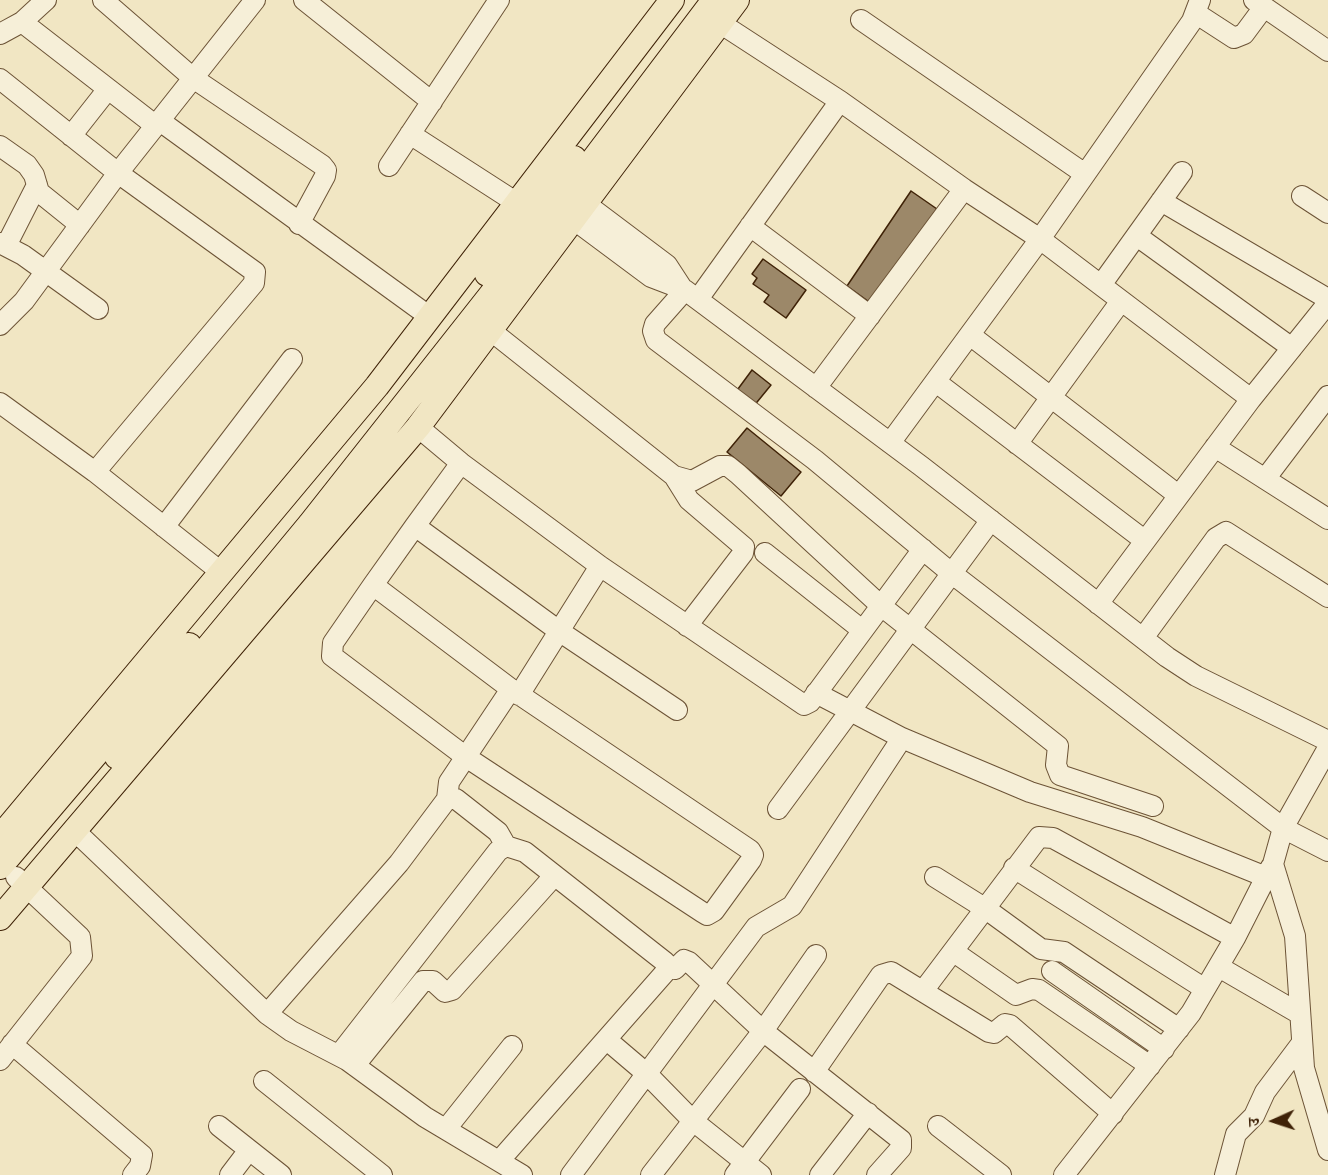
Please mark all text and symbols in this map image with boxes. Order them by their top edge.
north arrow [1244,1091,1304,1151]
text: उ [1244,1117,1267,1127]

